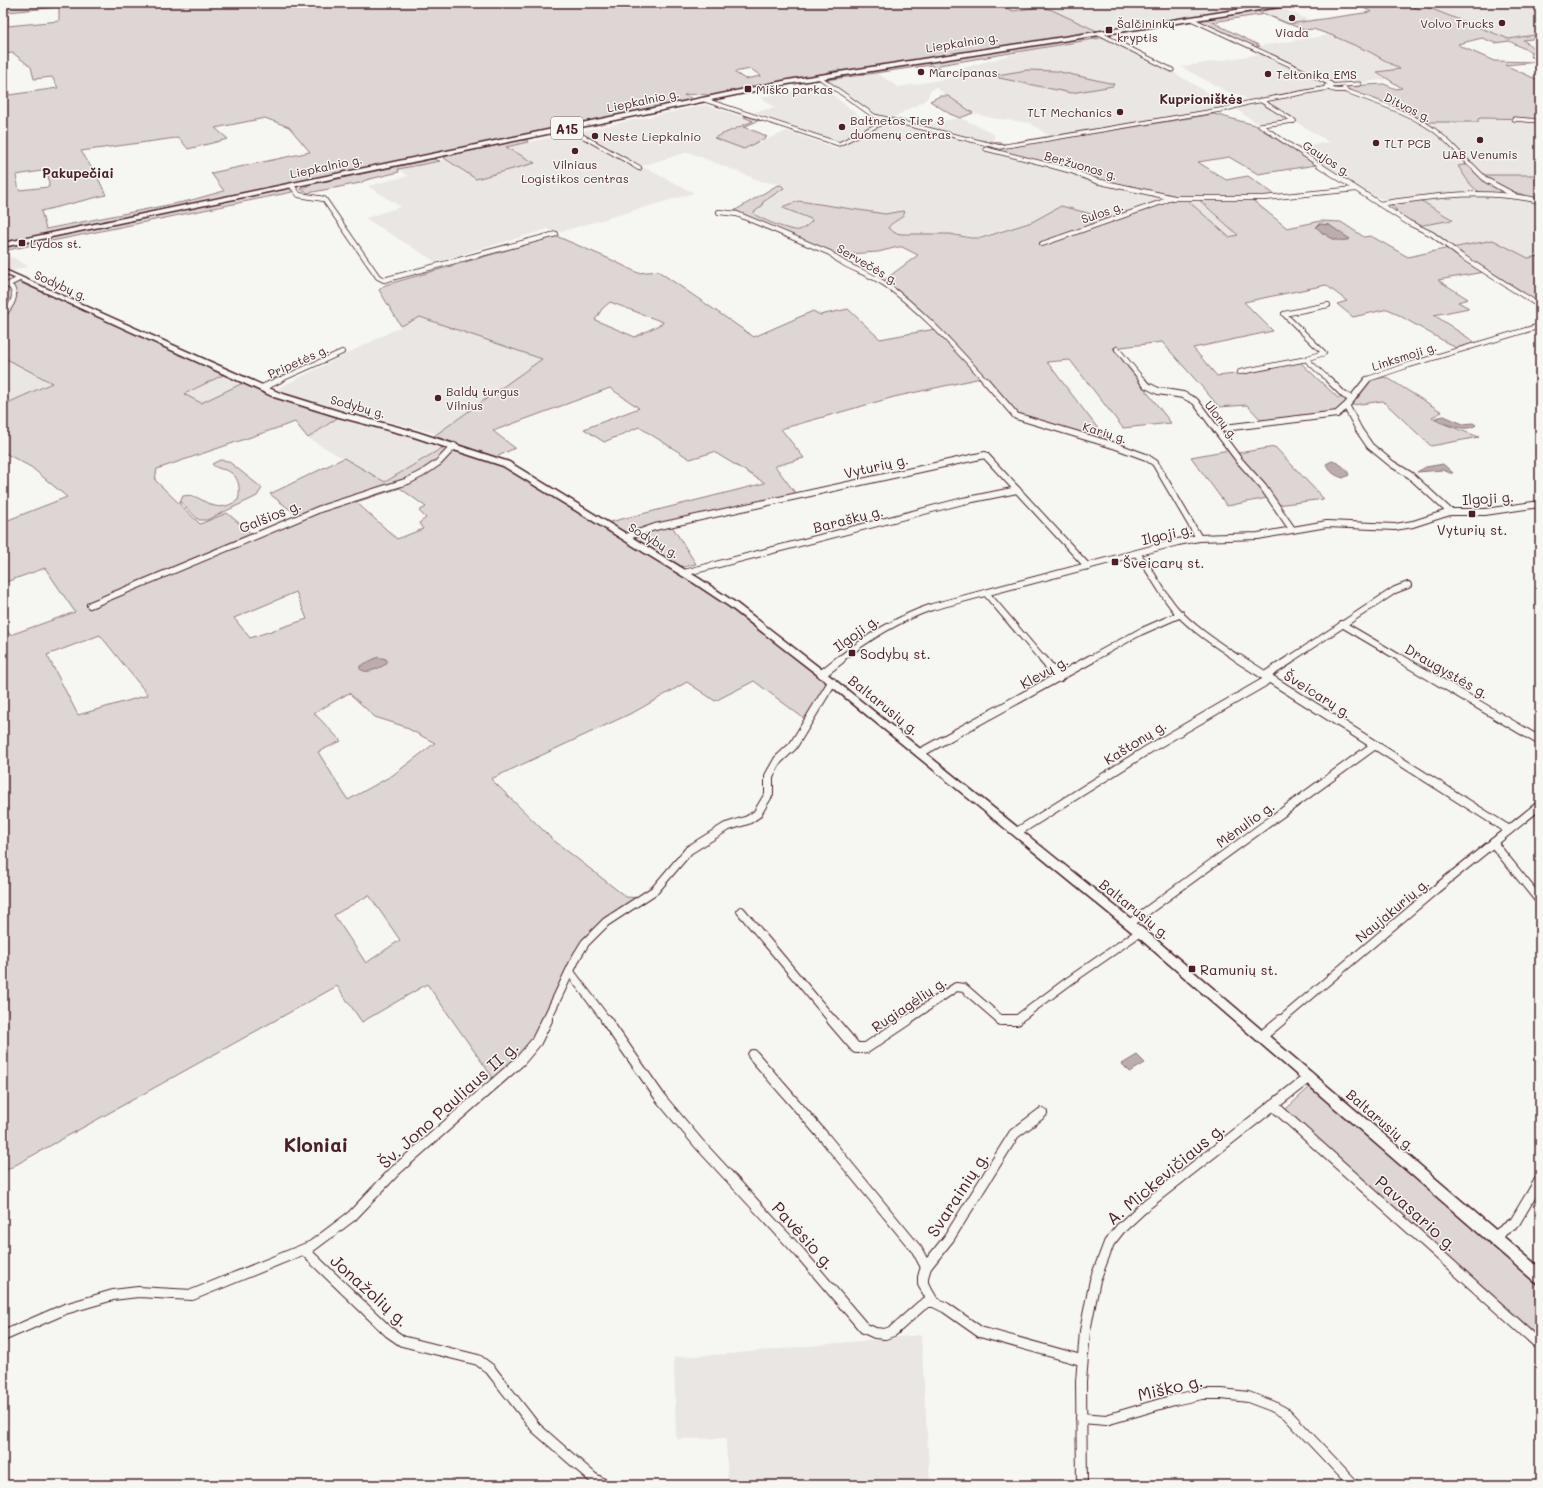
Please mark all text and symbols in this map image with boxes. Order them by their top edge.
marker: Viada [1287,13,1297,23]
place label: Šalčininkų kryptis [1117,15,1175,45]
place label: Volvo Trucks [1420,15,1494,31]
marker: Volvo Trucks [1497,18,1507,28]
place label: Viada [1275,24,1309,40]
marker: Šalčininkų kryptis [1104,25,1114,35]
street label: Liepkalnio g. [924,28,1000,56]
place label: Marcipanas [929,64,998,80]
place label: Teltonika EMS [1276,66,1357,82]
marker: Marcipanas [916,67,926,77]
marker: Teltonika EMS [1263,69,1273,79]
place label: Miško parkas [756,81,833,97]
marker: Miško parkas [743,84,753,94]
street label: Liepkalnio g. [605,85,681,115]
street label: Ditvos g. [1382,89,1434,125]
district label: Kuprioniškės [1159,90,1243,107]
place label: TLT Mechanics [1027,104,1112,120]
marker: TLT Mechanics [1115,107,1125,117]
place label: Baltnetos Tier 3 duomenų centras [850,112,951,142]
road number: A15 [551,117,583,139]
marker: Baltnetos Tier 3 duomenų centras [837,122,847,132]
place label: Neste Liepkalnio [603,128,701,144]
marker: Neste Liepkalnio [590,131,600,141]
place label: TLT PCB [1384,135,1431,151]
marker: UAB Venumis [1475,135,1485,145]
street label: Gaujos g. [1300,137,1354,179]
marker: TLT PCB [1371,138,1381,148]
marker: Vilniaus Logistikos centras [570,146,580,156]
place label: UAB Venumis [1442,146,1518,162]
street label: Beržuonos g. [1043,147,1119,183]
street label: Liepkalnio g. [288,151,364,181]
place label: Vilniaus Logistikos centras [521,156,629,186]
district label: Pakupečiai [42,164,114,181]
street label: Sulos g. [1079,197,1125,227]
place label: Lydos st. [30,235,82,251]
marker: Lydos st. [17,238,27,248]
street label: Servečės g. [834,240,902,288]
street label: Sodybų g. [32,266,90,304]
street label: Linksmoji g. [1369,338,1439,374]
street label: Pripetės g. [265,340,331,382]
place label: Baldų turgus Vilnius [446,383,519,413]
street label: Sodybų g. [329,391,387,421]
marker: Baldų turgus Vilnius [433,393,443,403]
street label: Ulonų g. [1202,397,1242,443]
street label: Karių g. [1081,418,1129,446]
street label: Vyturių g. [842,449,910,483]
street label: Ilgoji g. [1461,487,1515,509]
street label: Galšios g. [236,495,304,537]
street label: Baraškų g. [811,501,885,537]
marker: Vyturių st. [1467,509,1477,519]
street label: Sodybų g. [626,519,682,561]
street label: Ilgoji g. [1140,519,1194,549]
place label: Vyturių st. [1437,520,1507,539]
place label: Šveicarų st. [1123,553,1204,572]
marker: Šveicarų st. [1110,557,1120,567]
street label: Ilgoji g. [829,610,883,656]
street label: Draugystės g. [1402,639,1492,703]
place label: Sodybų st. [860,644,931,663]
marker: Sodybų st. [847,648,857,658]
street label: Klevų g. [1016,651,1072,693]
street label: Šveicarų g. [1280,666,1356,722]
street label: Baltarusių g. [845,671,923,739]
street label: Kaštonų g. [1100,715,1170,769]
street label: Mėnulio g. [1212,796,1278,852]
street label: Naujakurių g. [1351,873,1433,947]
street label: Baltarusių g. [1096,875,1174,943]
place label: Ramunių st. [1200,960,1278,979]
marker: Ramunių st. [1187,964,1197,974]
street label: Rugiagėlių g. [868,972,950,1036]
street label: Šv. Jono Pauliaus II g. [373,1035,523,1173]
street label: Baltarusių g. [1342,1085,1420,1155]
street label: A. Mickevičiaus g. [1101,1117,1229,1229]
district label: Kloniai [284,1132,348,1157]
street label: Svarainių g. [921,1147,993,1241]
street label: Pavasario g. [1371,1170,1463,1256]
street label: Pavėsio g. [768,1196,840,1274]
street label: Jonažolių g. [326,1249,414,1331]
street label: Miško g. [1135,1369,1205,1405]

